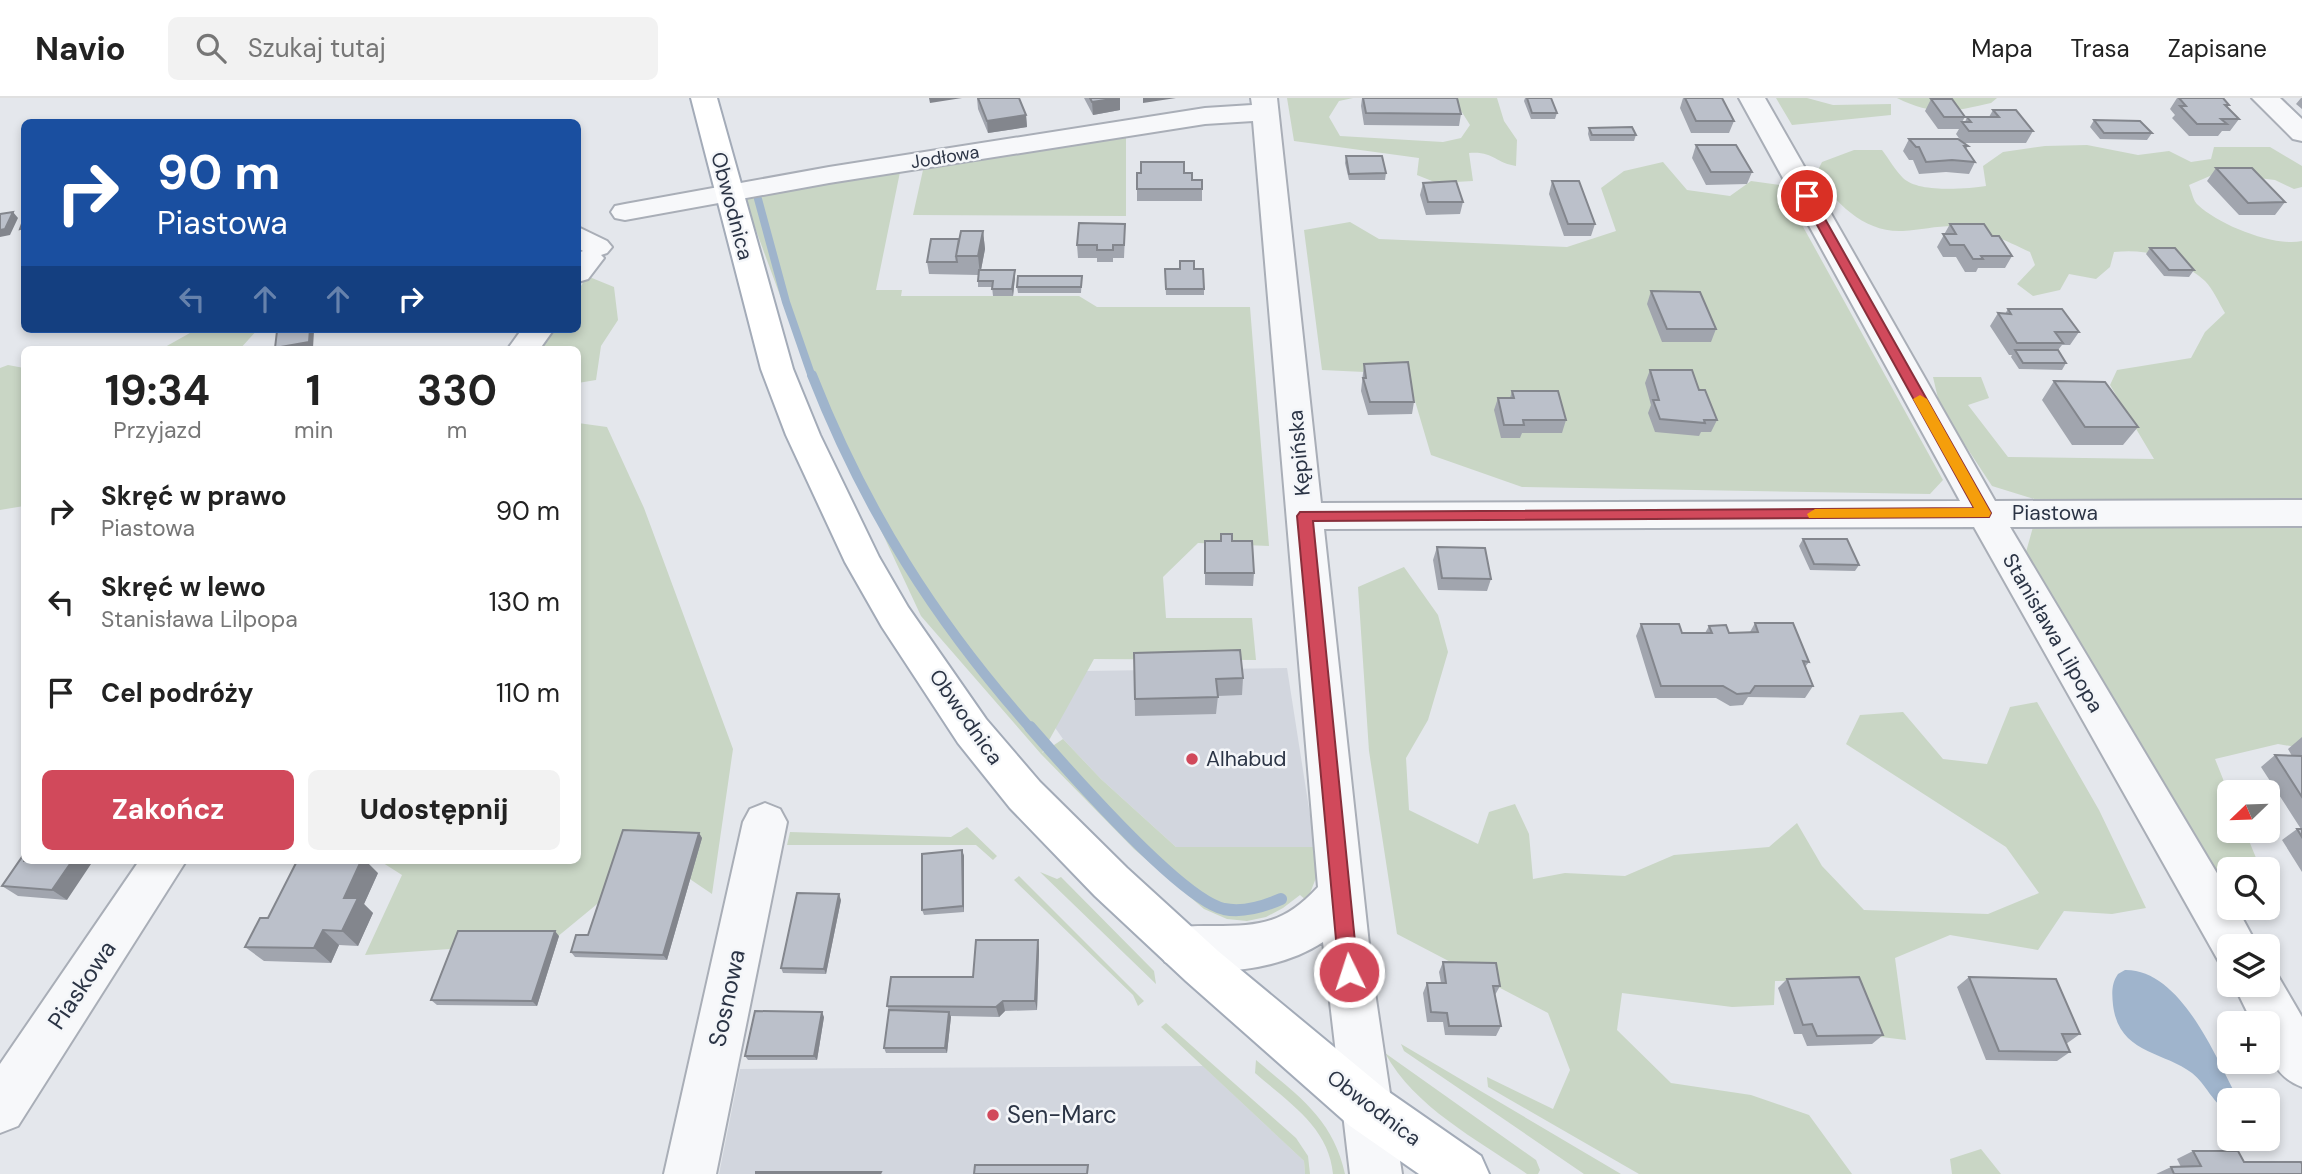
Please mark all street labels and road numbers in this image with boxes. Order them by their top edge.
street label: Jodłowa [909,140,981,174]
street label: Obwodnica [704,149,760,263]
street label: Kępińska [1281,409,1317,497]
street label: Piastowa [2012,499,2098,527]
street label: Stanisława Lilpopa [1996,548,2110,718]
street label: Obwodnica [923,664,1009,770]
street label: Piaskowa [41,934,123,1035]
street label: Sosnowa [701,946,752,1049]
street label: Obwodnica [1321,1063,1427,1153]

